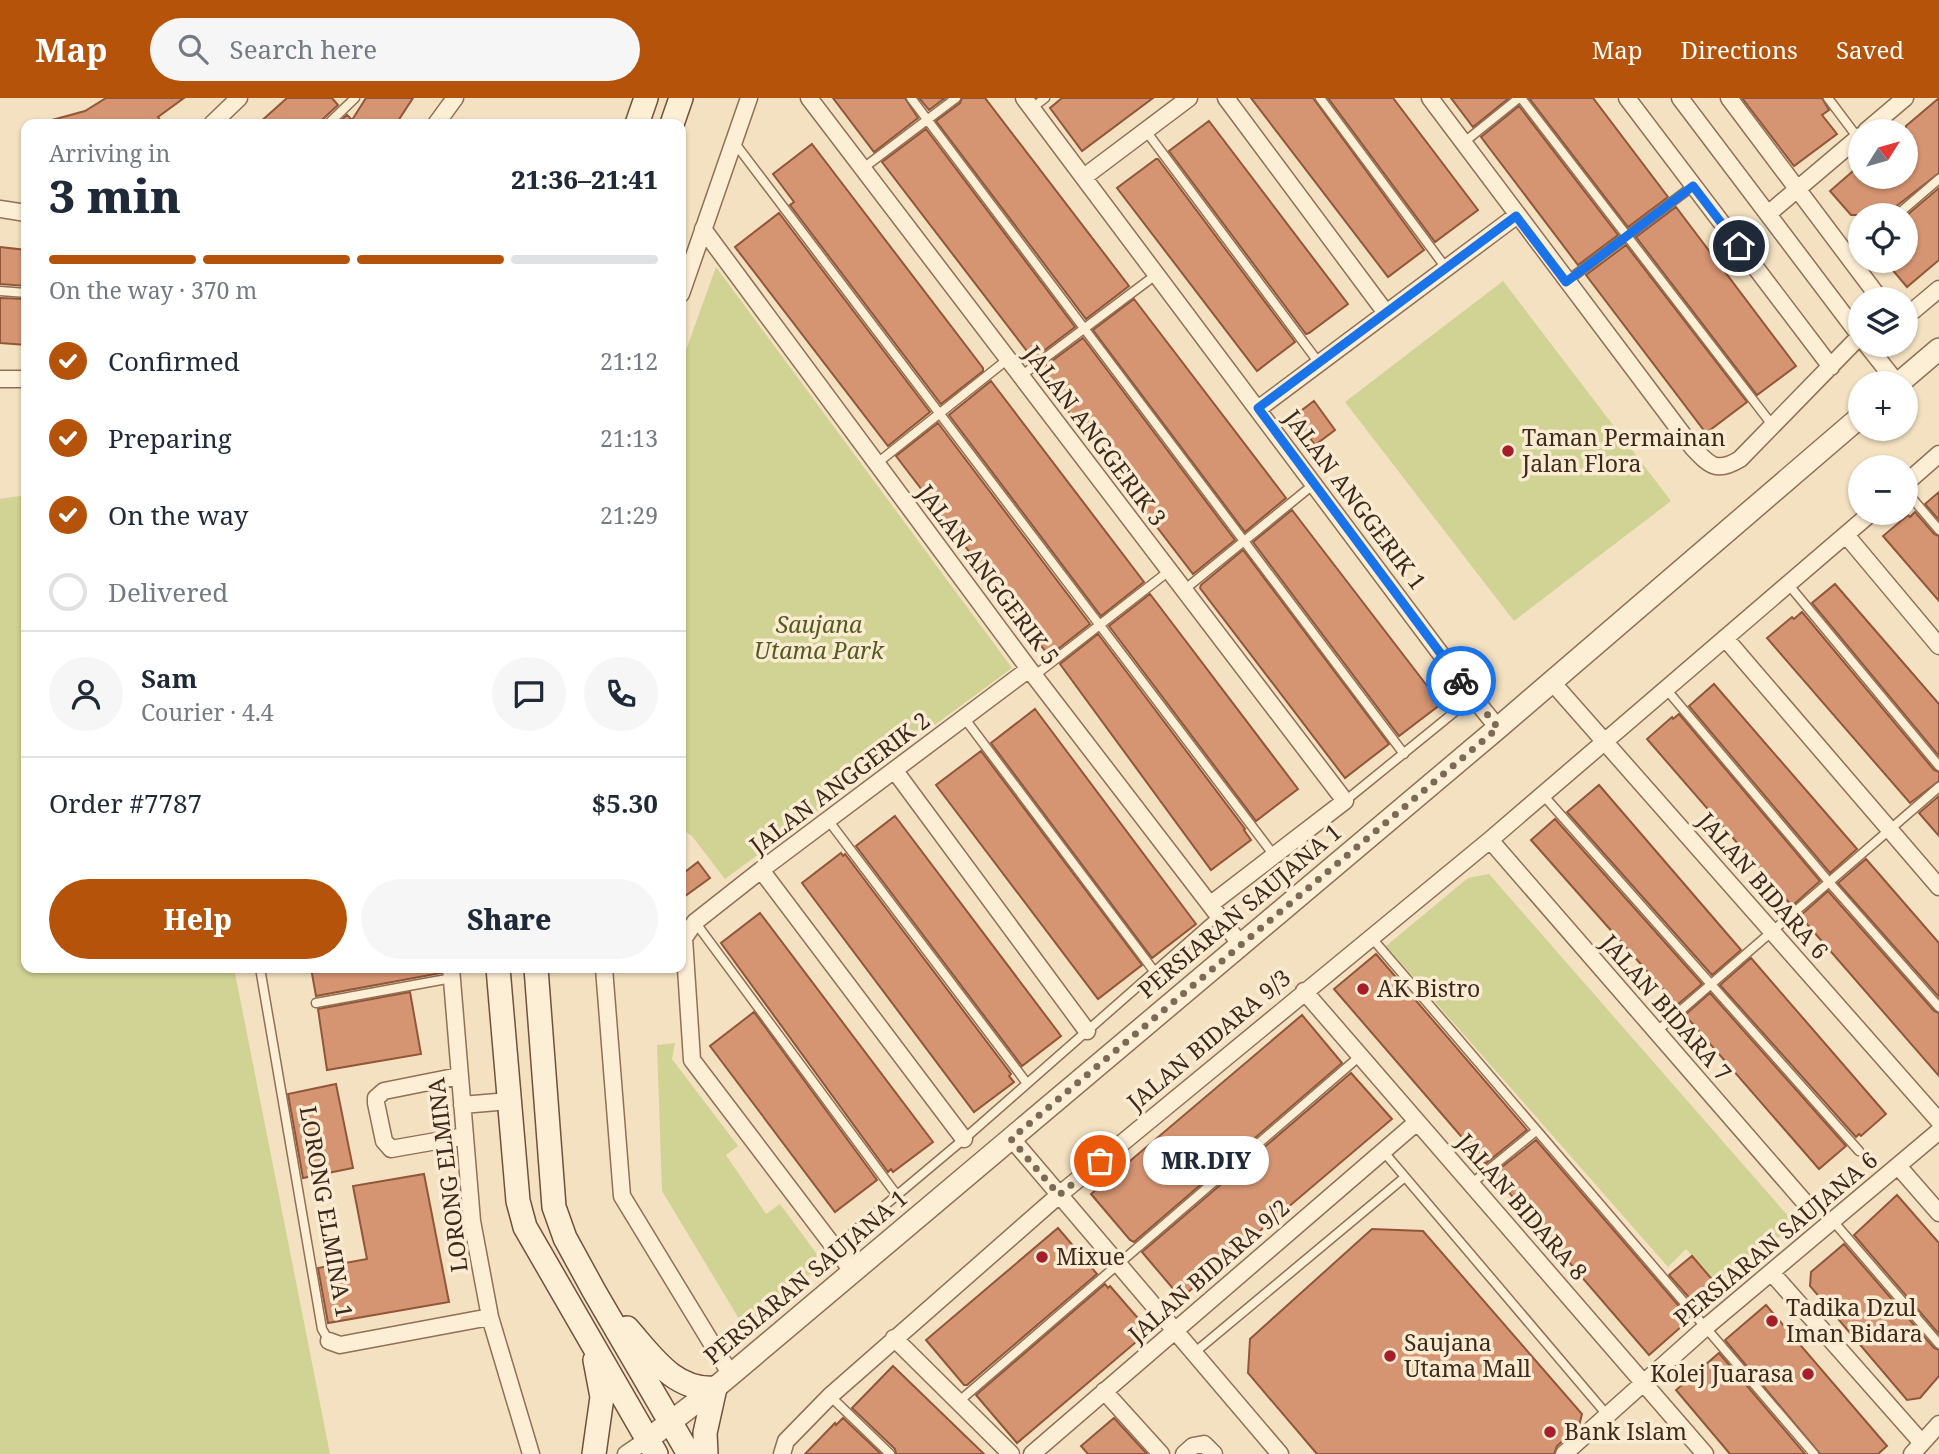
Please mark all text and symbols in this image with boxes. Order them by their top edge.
search box [150,18,640,81]
text: Map [35,27,108,72]
icon: search [174,30,212,68]
text: Search here [230,31,377,67]
text: Map [1592,33,1643,66]
text: Directions [1681,33,1798,66]
text: Saved [1836,33,1904,66]
north arrow [1848,119,1918,189]
map controls [1848,119,1918,525]
text: Arriving in [49,137,170,169]
text: 21:36–21:41 [511,161,658,197]
text: 3 min [49,164,181,226]
button: locate [1848,203,1918,273]
pin [1709,216,1769,276]
icon: home [1720,227,1758,265]
text: On the way · 370 m [49,274,257,306]
button: layers [1848,287,1918,357]
street label: JALAN ANGGERIK 3 [1017,338,1174,532]
icon: check [49,342,87,380]
text: Confirmed [108,343,240,379]
text: 21:12 [600,345,658,377]
button: + [1848,371,1918,441]
street label: JALAN ANGGERIK 1 [1277,402,1434,596]
icon: check [49,419,87,457]
text: Preparing [108,420,232,456]
place label: Taman Permainan Jalan Flora [1521,421,1726,479]
text: 21:13 [600,422,658,454]
marker: Taman Permainan Jalan Flora [1500,443,1516,459]
button: − [1848,455,1918,525]
street label: JALAN ANGGERIK 5 [910,477,1067,671]
icon: check [49,496,87,534]
text: On the way [108,497,248,533]
text: 21:29 [600,499,658,531]
text: Delivered [108,574,228,610]
park label: Saujana Utama Park [754,608,885,666]
courier [1426,646,1496,716]
button: person [49,657,123,731]
button: chat [492,657,566,731]
button: phone [584,657,658,731]
text: Sam [141,660,197,696]
icon: bike [1442,662,1480,700]
text: Courier · 4.4 [141,696,274,728]
street label: JALAN ANGGERIK 2 [742,704,936,861]
text: Order #7787 [49,785,202,821]
text: $5.30 [592,785,658,821]
street label: JALAN BIDARA 6 [1690,804,1836,966]
street label: PERSIARAN SAUJANA 1 [1131,815,1348,1005]
button: Help [49,879,347,959]
button: Share [361,879,658,959]
street label: JALAN BIDARA 7 [1593,926,1739,1088]
street label: JALAN BIDARA 9/3 [1119,961,1297,1118]
place label: AK Bistro [1377,972,1480,1004]
marker: AK Bistro [1355,981,1371,997]
street label: LORONG ELMINA [419,1075,475,1274]
street label: LORONG ELMINA 1 [293,1104,361,1320]
street label: JALAN BIDARA 8 [1449,1125,1595,1287]
pin [1070,1131,1130,1191]
callout: MR.DIY [1142,1136,1268,1186]
icon: bag [1081,1142,1119,1180]
street label: PERSIARAN SAUJANA 6 [1667,1143,1884,1333]
text: MR.DIY [1161,1144,1251,1176]
street label: PERSIARAN SAUJANA 1 [697,1181,914,1371]
street label: JALAN BIDARA 9/2 [1120,1191,1296,1350]
place label: Mixue [1056,1240,1125,1272]
marker: Mixue [1034,1249,1050,1265]
place label: Tadika Dzul Iman Bidara [1786,1291,1923,1349]
marker: Tadika Dzul Iman Bidara [1764,1313,1780,1329]
place label: Saujana Utama Mall [1404,1326,1531,1384]
marker: Saujana Utama Mall [1382,1348,1398,1364]
place label: Kolej Juarasa [1650,1357,1794,1389]
marker: Kolej Juarasa [1800,1366,1816,1382]
place label: Bank Islam [1564,1415,1687,1447]
marker: Bank Islam [1542,1424,1558,1440]

